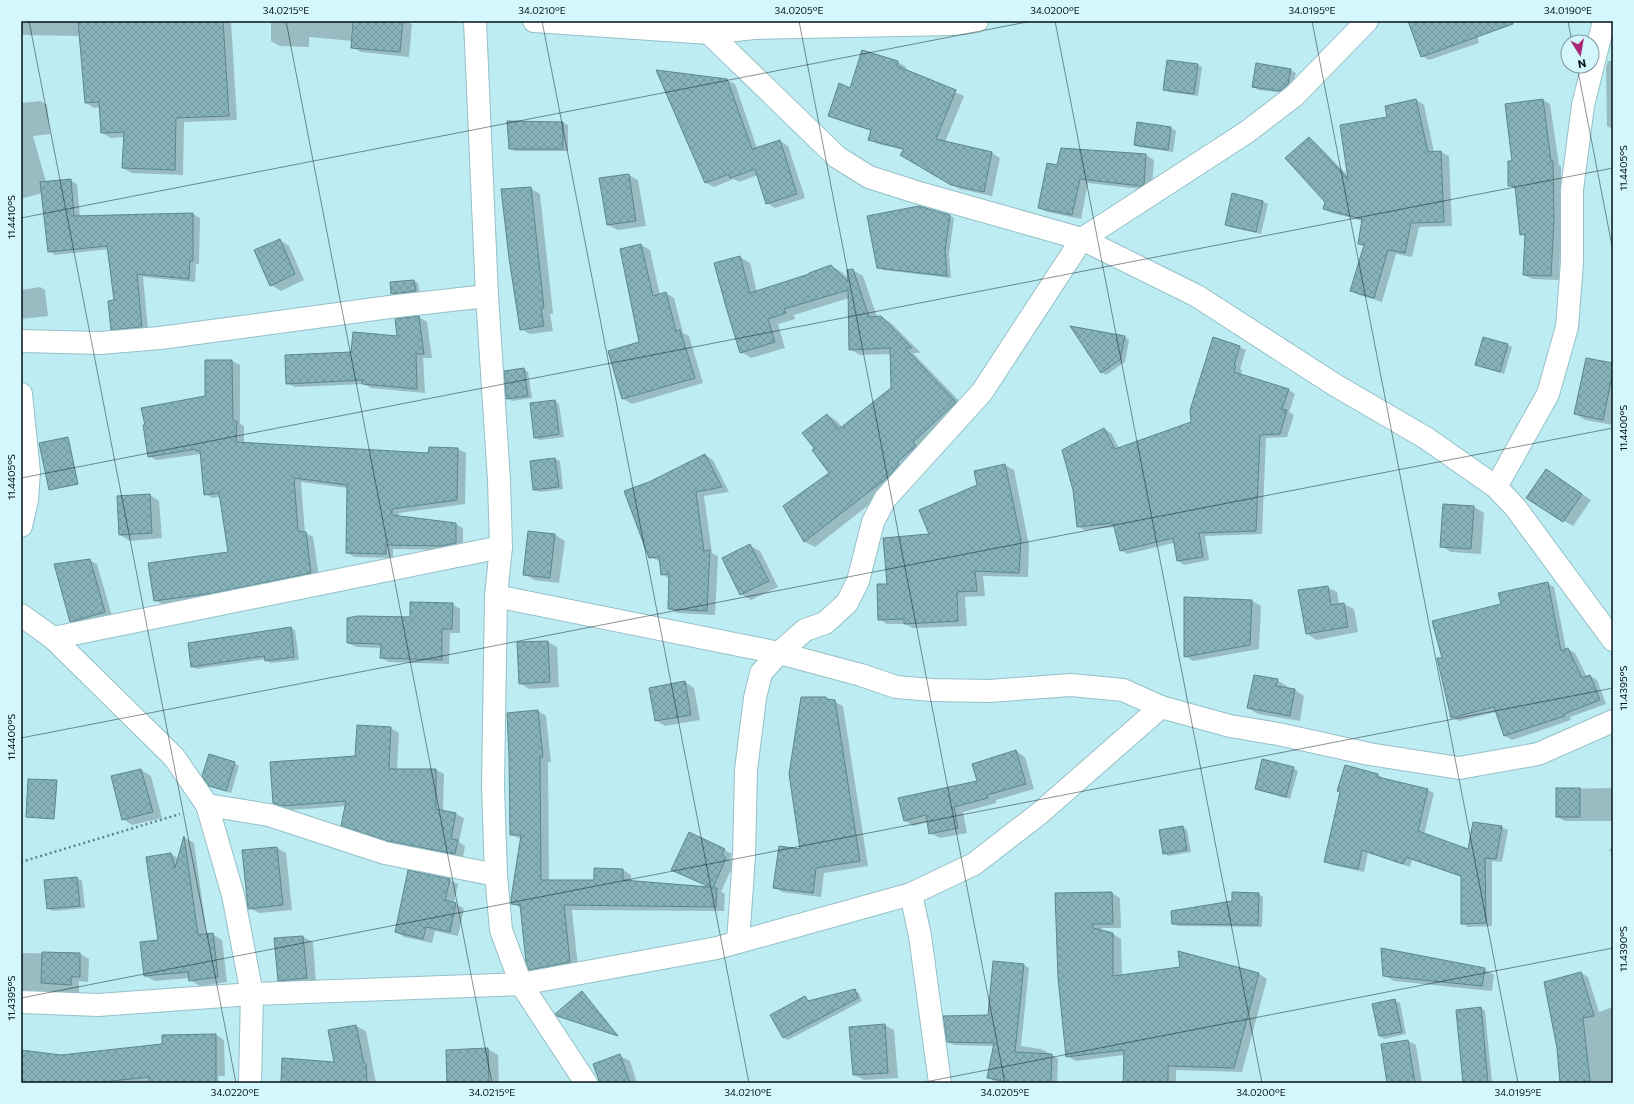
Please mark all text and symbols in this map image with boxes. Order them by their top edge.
text: 34.0215°E [263,4,309,16]
text: 34.0210°E [518,4,566,16]
text: 34.0205°E [775,4,823,16]
text: 34.0200°E [1030,4,1080,16]
text: 34.0195°E [1288,4,1336,16]
text: 34.0190°E [1544,4,1592,16]
north arrow [1560,34,1600,74]
text: N [1577,57,1587,71]
text: 11.4405°S [1617,145,1629,191]
text: 11.4410°S [5,195,17,239]
text: 11.4400°S [1617,405,1629,451]
text: 11.4405°S [5,454,17,500]
text: 11.4395°S [1617,665,1629,710]
text: 11.4400°S [5,714,17,760]
text: 11.4390°S [1617,926,1629,972]
text: 11.4395°S [5,975,17,1020]
text: 34.0220°E [211,1086,259,1098]
text: 34.0215°E [469,1086,515,1098]
text: 34.0210°E [724,1086,772,1098]
text: 34.0205°E [981,1086,1029,1098]
text: 34.0200°E [1236,1086,1286,1098]
text: 34.0195°E [1494,1086,1542,1098]

